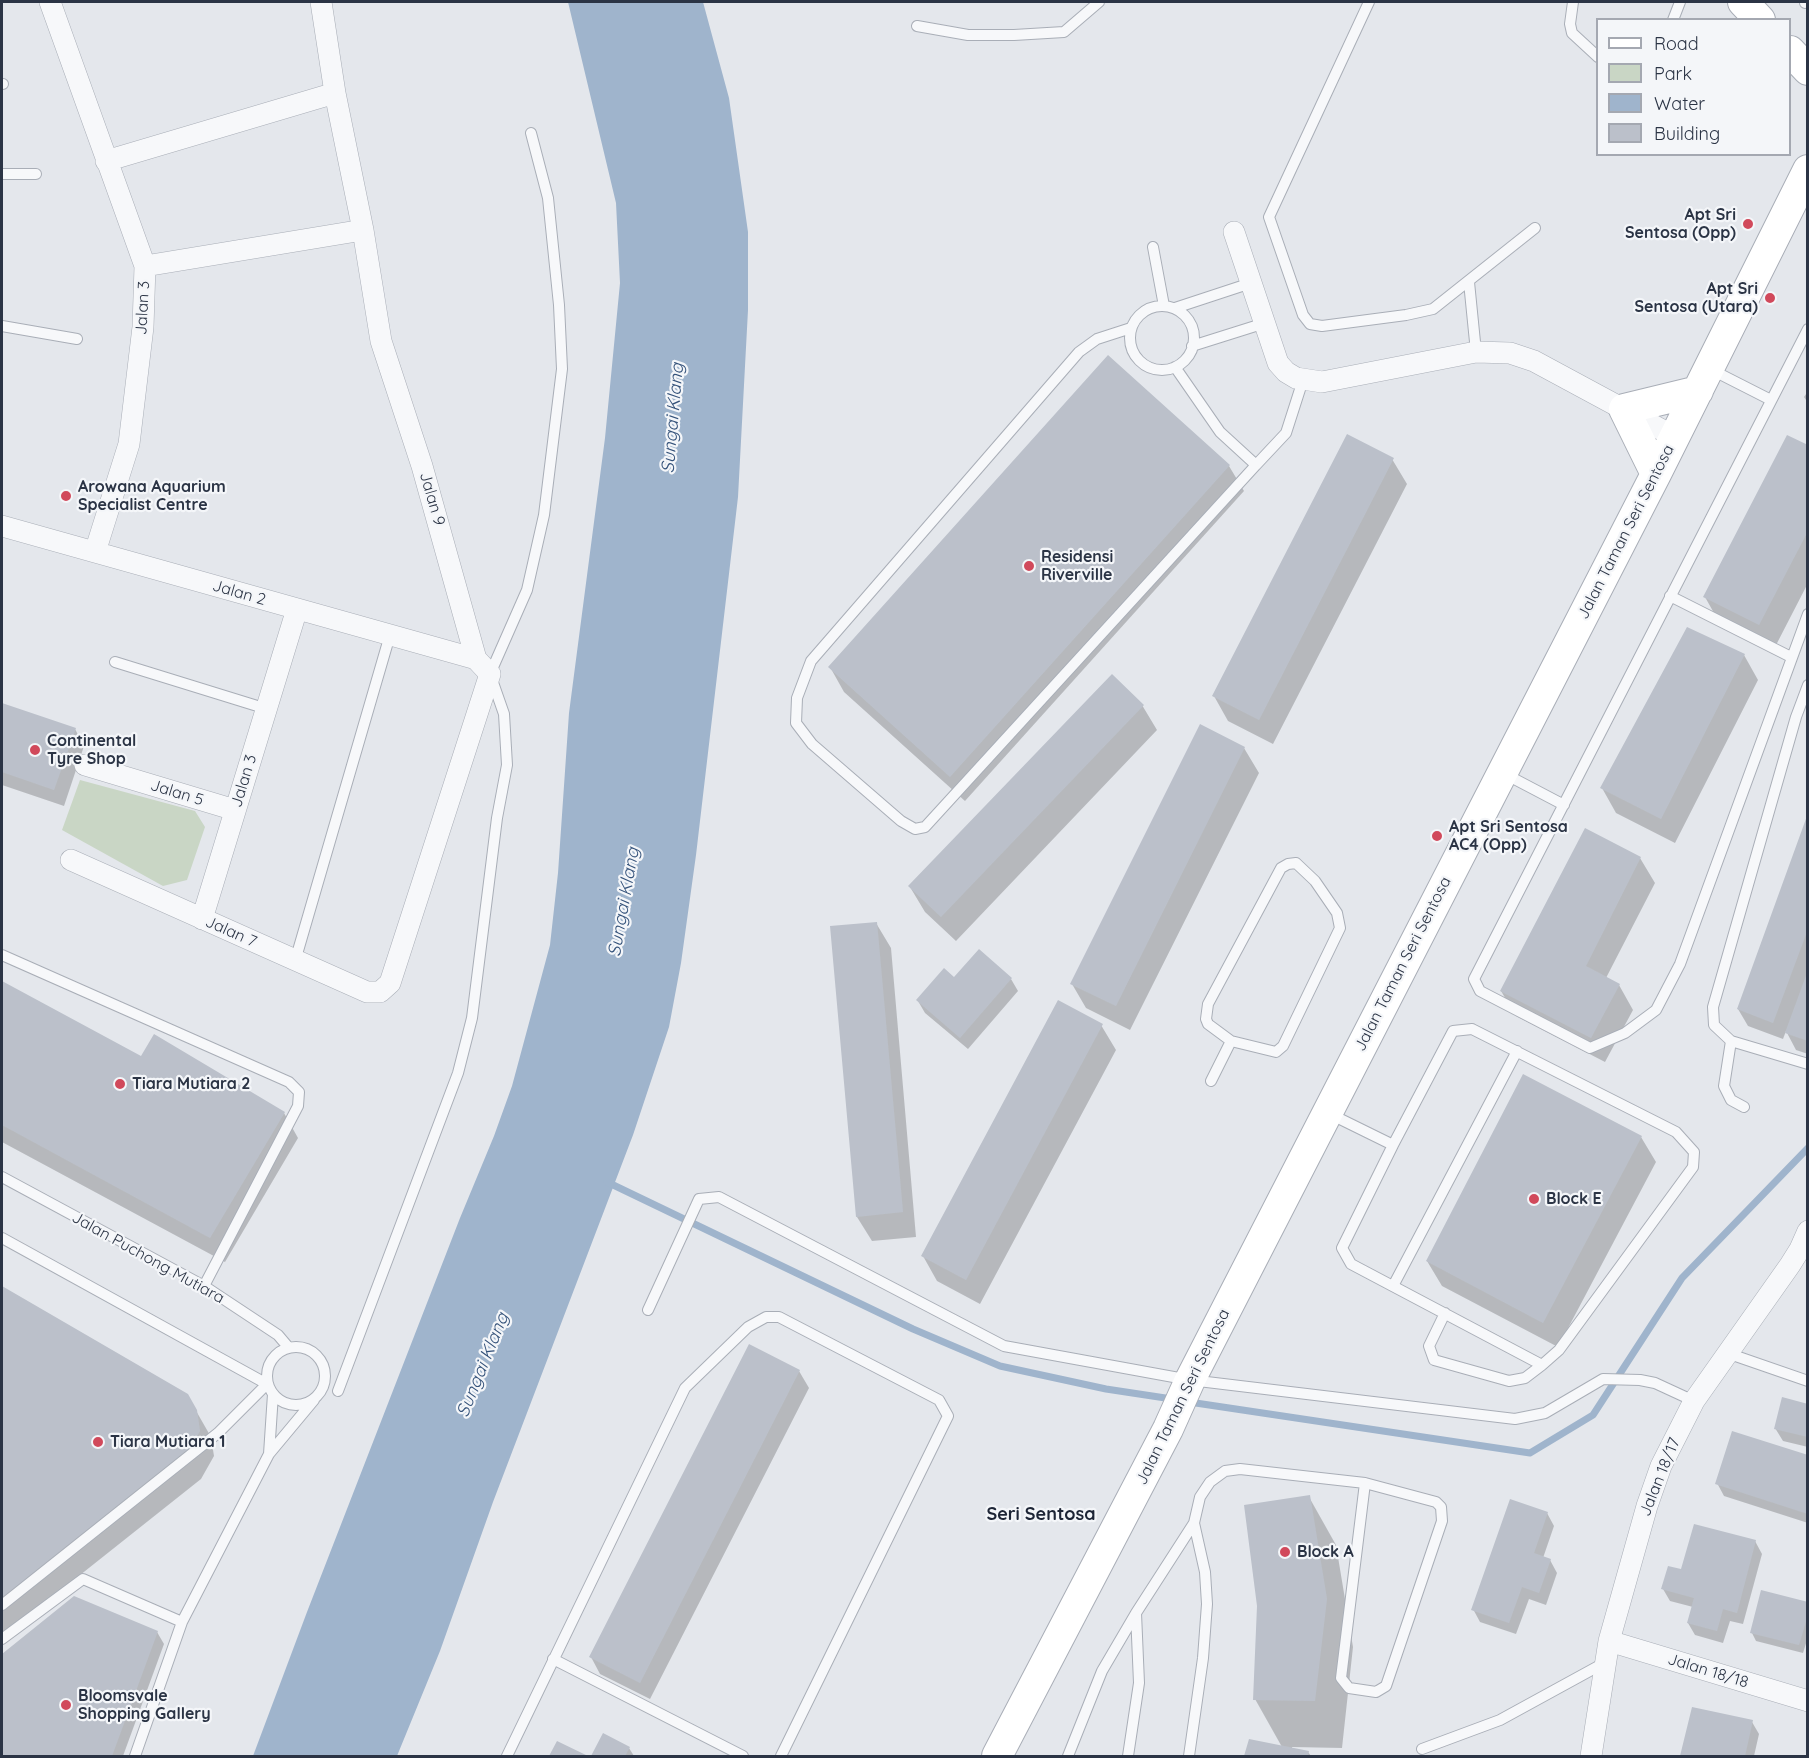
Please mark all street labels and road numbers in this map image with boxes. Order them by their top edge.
street label: Jalan 3 [132,280,154,336]
street label: Jalan Taman Seri Sentosa [1574,442,1678,622]
street label: Jalan 9 [415,470,449,528]
street label: Jalan 2 [210,576,268,610]
street label: Jalan 3 [227,752,261,810]
street label: Jalan 5 [148,776,206,810]
street label: Jalan Taman Seri Sentosa [1351,874,1455,1054]
street label: Jalan 7 [202,912,260,952]
street label: Jalan Puchong Mutiara [68,1208,228,1308]
street label: Jalan Taman Seri Sentosa [1132,1306,1234,1488]
street label: Jalan 18/17 [1636,1435,1684,1519]
street label: Jalan 18/18 [1665,1650,1751,1692]

